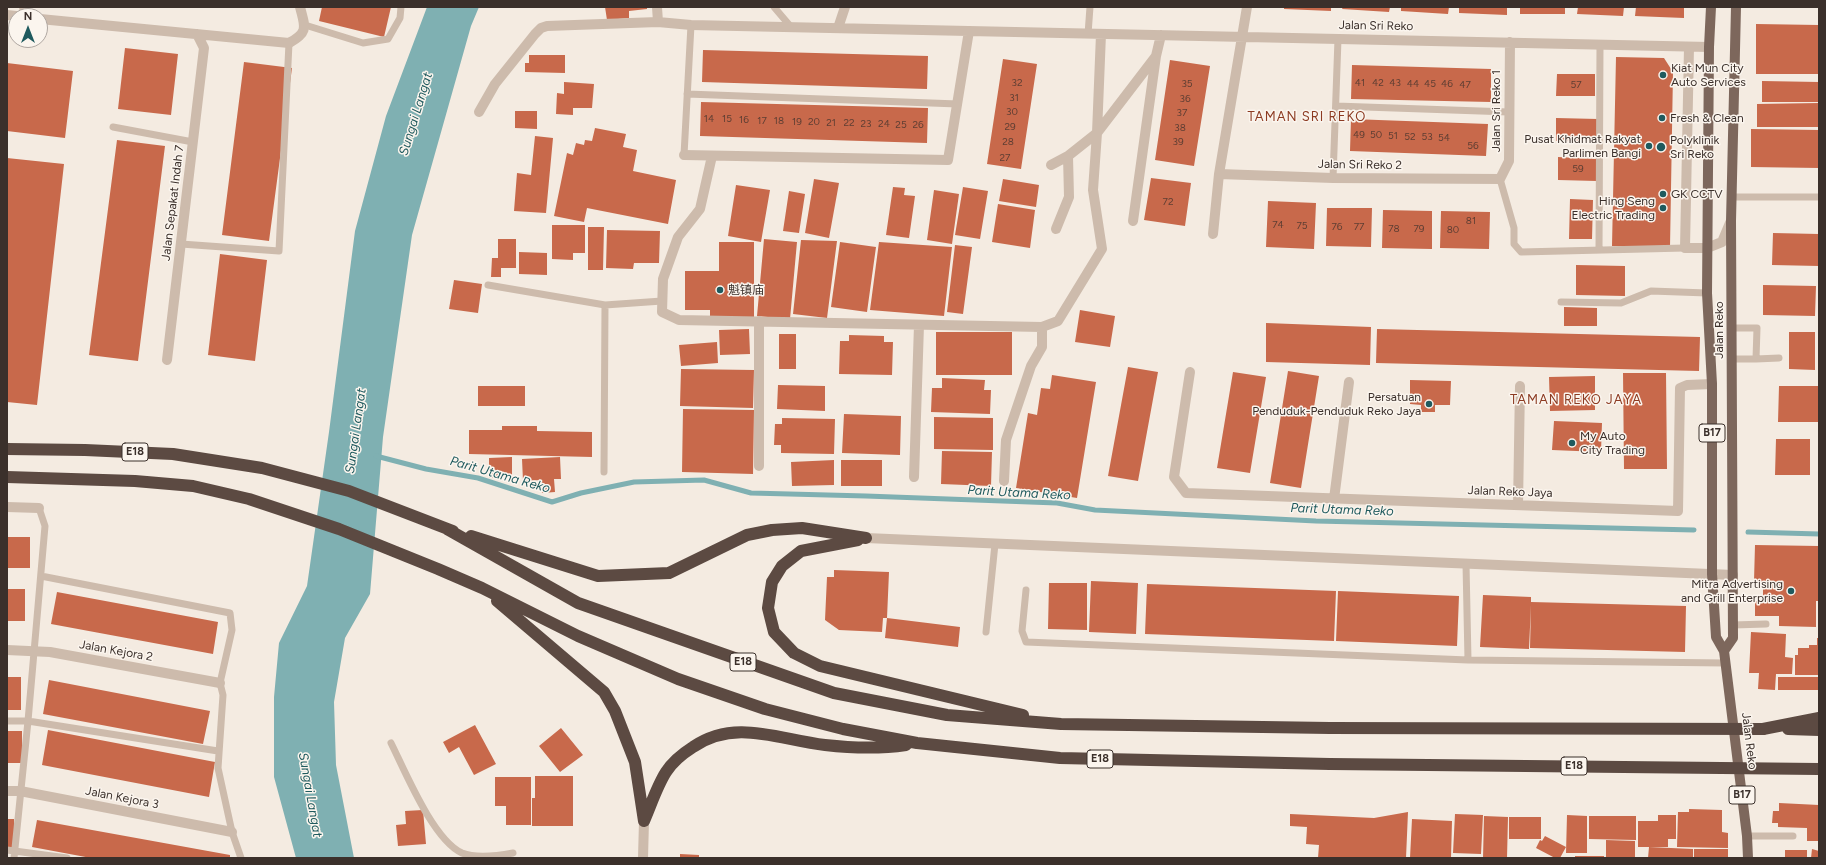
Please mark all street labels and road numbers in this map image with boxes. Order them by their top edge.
street label: Jalan Sri Reko [1339,18,1413,34]
street label: Jalan Sri Reko 1 [1489,70,1503,152]
street label: Jalan Sepakat Indah 7 [159,144,187,262]
street label: Jalan Sri Reko 2 [1318,157,1402,173]
street label: Jalan Reko [1712,301,1726,359]
road number: B17 [1699,424,1725,442]
road number: E18 [122,443,148,461]
street label: Jalan Reko Jaya [1467,483,1553,501]
street label: Jalan Kejora 2 [78,637,154,665]
road number: E18 [730,653,756,671]
street label: Jalan Reko [1738,712,1760,770]
road number: E18 [1087,750,1113,768]
road number: E18 [1561,757,1587,775]
street label: Jalan Kejora 3 [84,784,160,812]
road number: B17 [1729,786,1755,804]

